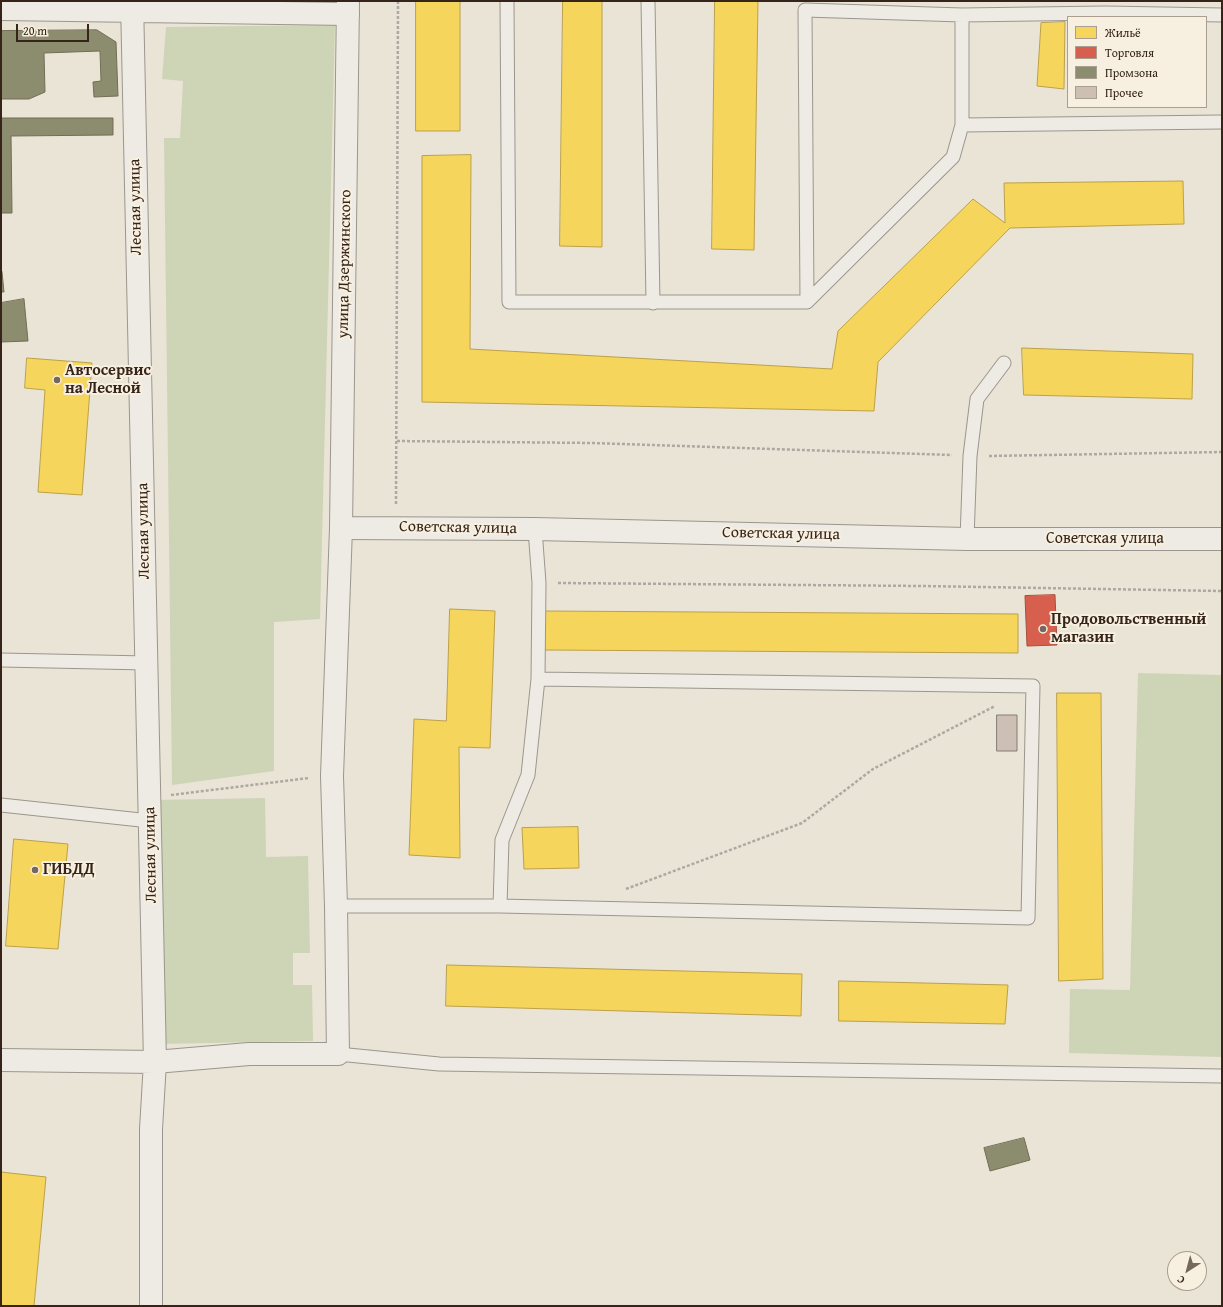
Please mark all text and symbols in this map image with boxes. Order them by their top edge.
scale bar [18,16,91,42]
legend [1067,16,1207,108]
text: 20 m [23,22,47,39]
text: Жильё [1105,24,1141,41]
text: Торговля [1105,44,1154,61]
text: Промзона [1105,64,1158,81]
text: Прочее [1105,84,1143,101]
street label: Лесная улица [126,159,146,255]
street label: улица Дзержинского [334,189,356,339]
place label: Автосервис на Лесной [65,361,151,399]
marker: Автосервис на Лесной [52,375,62,385]
street label: Лесная улица [134,483,154,579]
street label: Советская улица [399,517,517,539]
street label: Советская улица [722,523,840,545]
street label: Советская улица [1046,529,1164,549]
place label: Продовольственный магазин [1051,610,1206,648]
marker: Продовольственный магазин [1038,624,1048,634]
street label: Лесная улица [141,807,161,903]
place label: ГИБДД [43,860,95,880]
marker: ГИБДД [30,865,40,875]
north arrow [1167,1251,1207,1291]
text: С [1173,1272,1188,1288]

